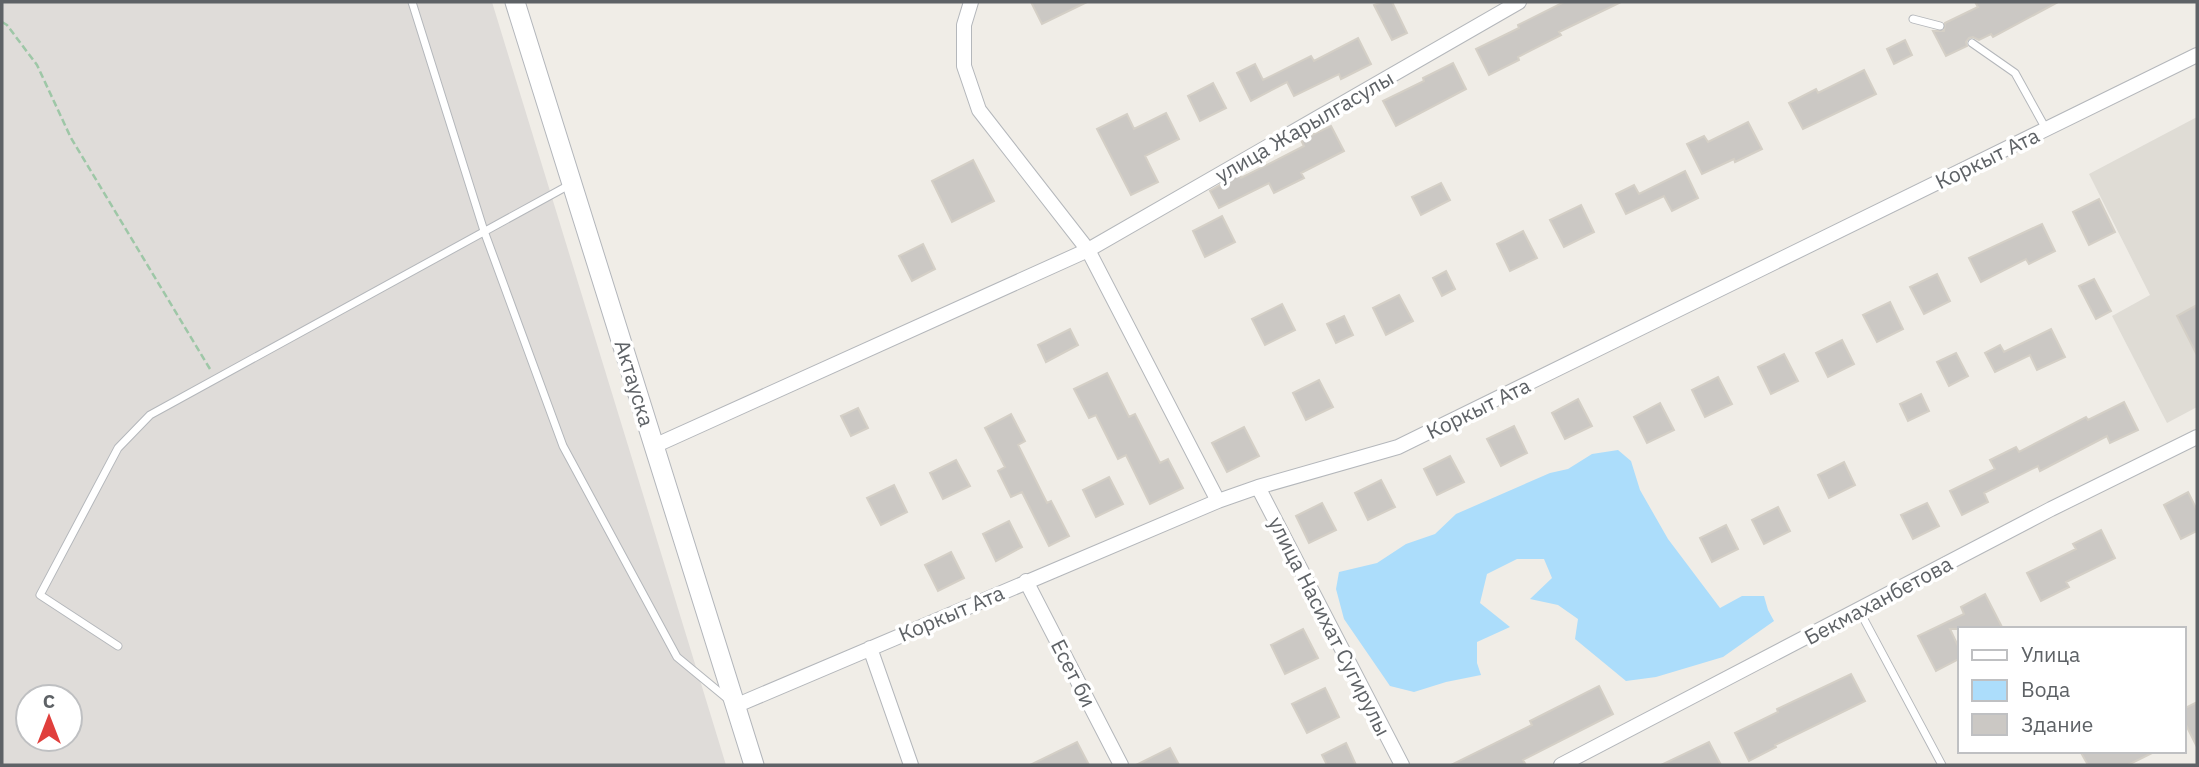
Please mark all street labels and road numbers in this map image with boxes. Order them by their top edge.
street label: улица Жарылгасулы [1210,63,1398,189]
street label: Коркыт Ата [1930,121,2044,195]
street label: Актауска [609,336,661,430]
street label: Коркыт Ата [1421,371,1535,445]
street label: улица Насихат Сугирулы [1262,512,1398,740]
street label: Бекмаханбетова [1799,549,1957,651]
street label: Коркыт Ата [894,578,1008,648]
street label: Есет би [1045,634,1103,712]

